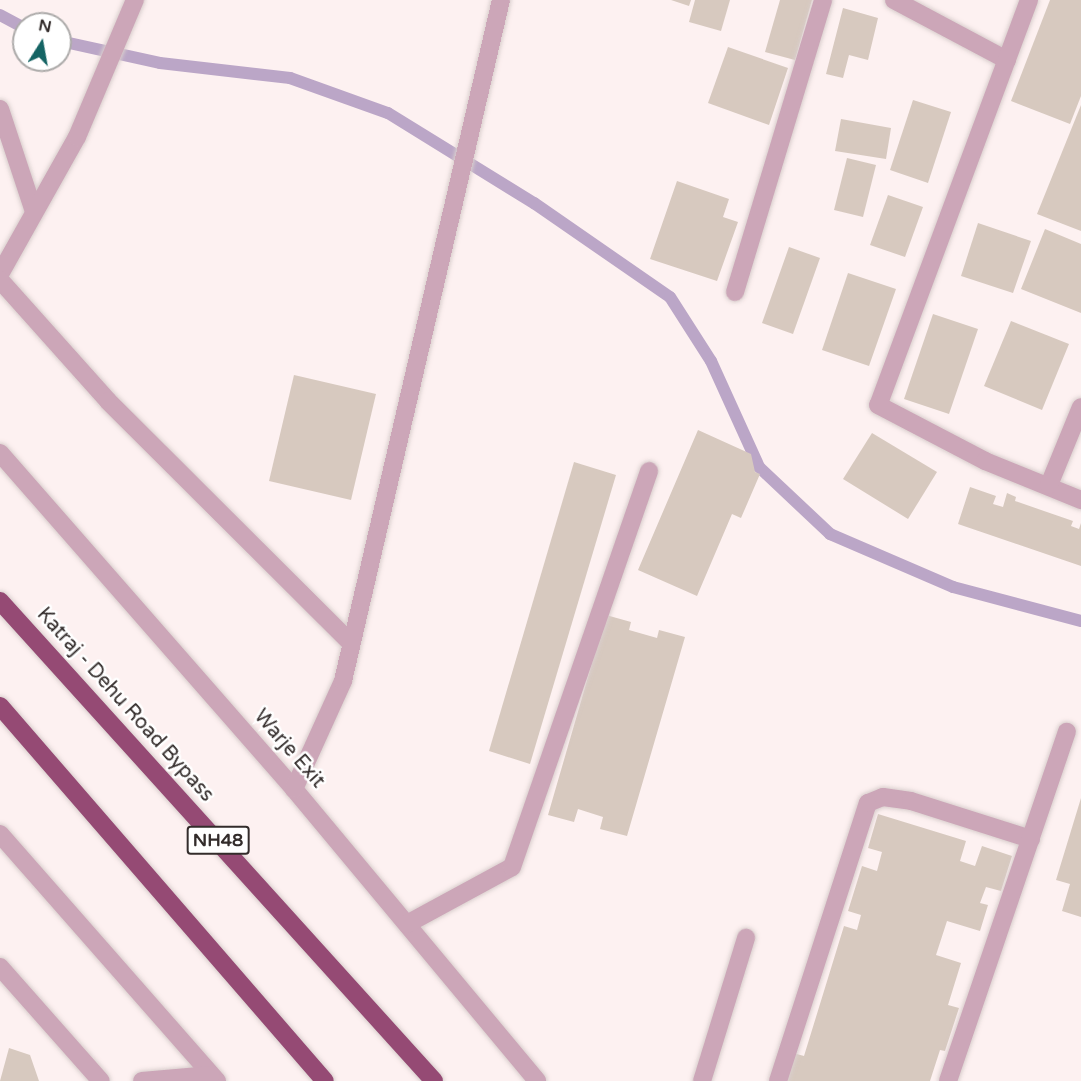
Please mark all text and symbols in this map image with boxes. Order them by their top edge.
north arrow [12,12,72,72]
text: N [37,15,53,37]
street label: Katraj - Dehu Road Bypass [31,603,219,807]
street label: Warje Exit [248,705,330,793]
road number: NH48 [186,825,250,855]

